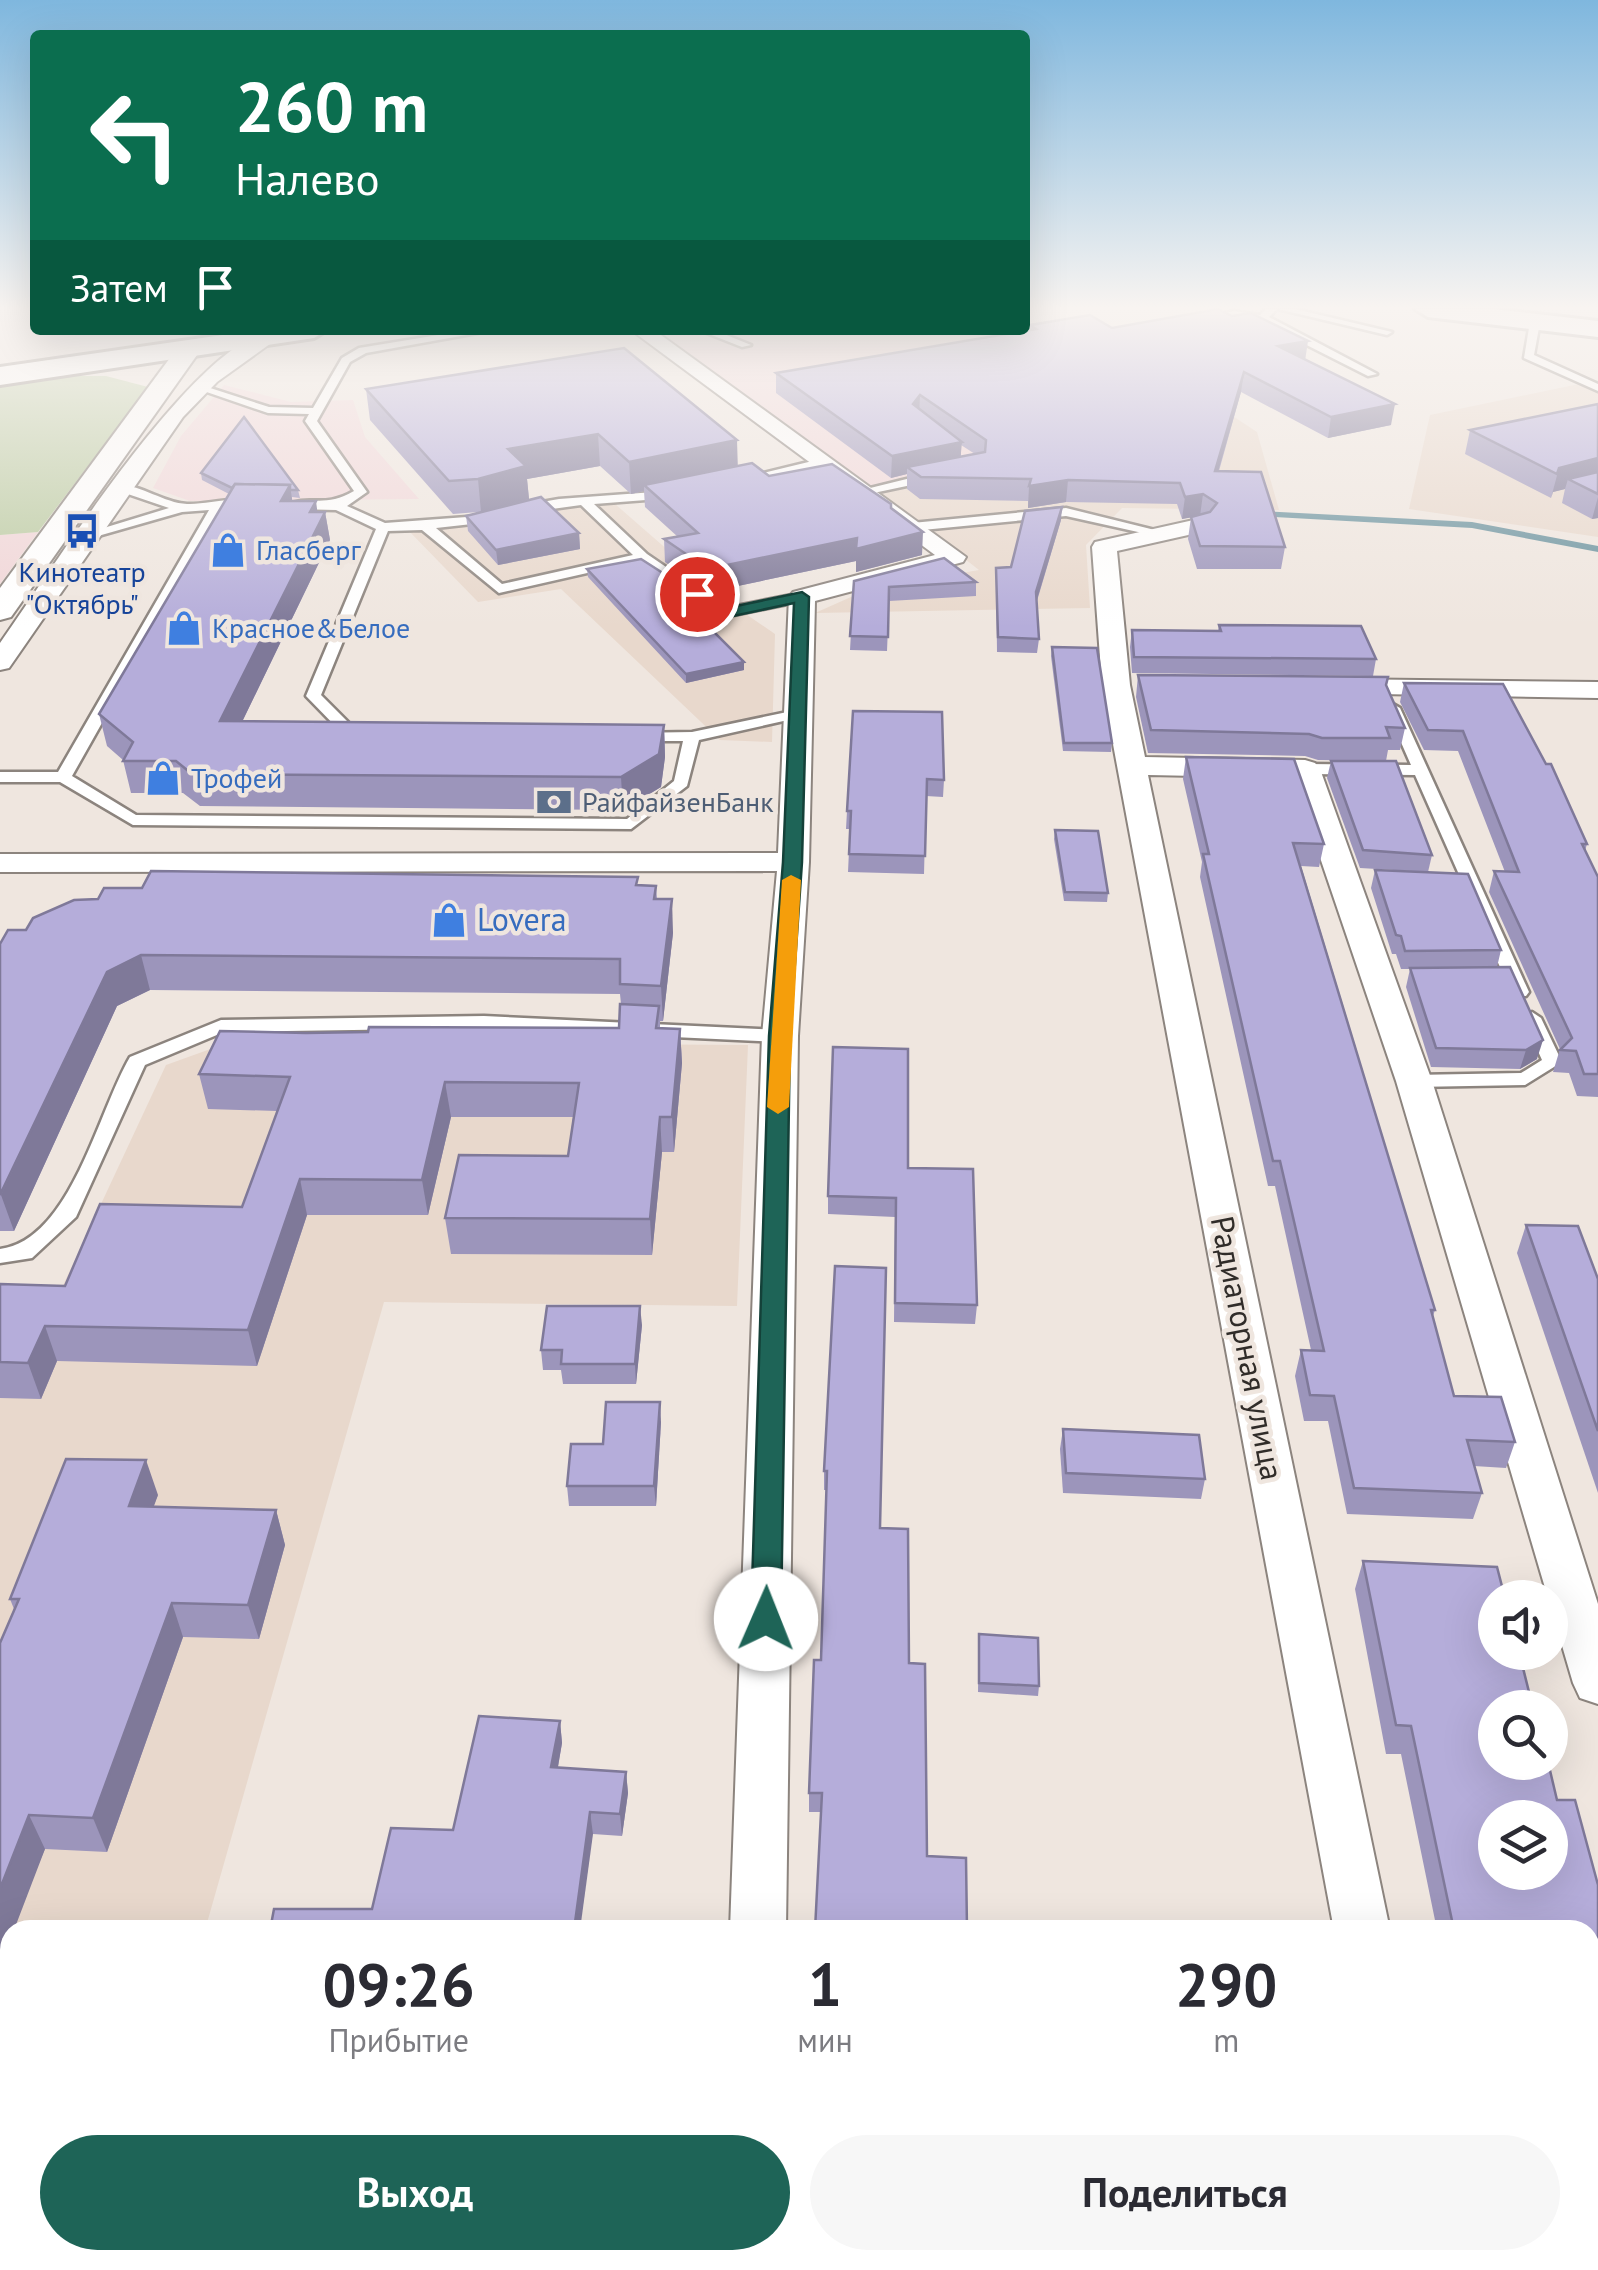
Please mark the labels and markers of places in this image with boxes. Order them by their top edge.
bus stop icon: Кинотеатр "Октябрь" [63,512,101,550]
shop icon: Гласберг [209,531,247,569]
place label: Гласберг [256,531,361,568]
pin [655,552,740,637]
place label: Кинотеатр "Октябрь" [18,553,146,622]
shop icon: Красное&Белое [165,609,203,647]
place label: Красное&Белое [212,609,410,646]
shop icon: Трофей [144,759,182,797]
place label: Трофей [191,759,282,796]
bank icon: РайфайзенБанк [535,783,573,821]
place label: РайфайзенБанк [582,783,774,820]
place label: Lovera [477,898,567,940]
shop icon: Lovera [430,901,468,939]

